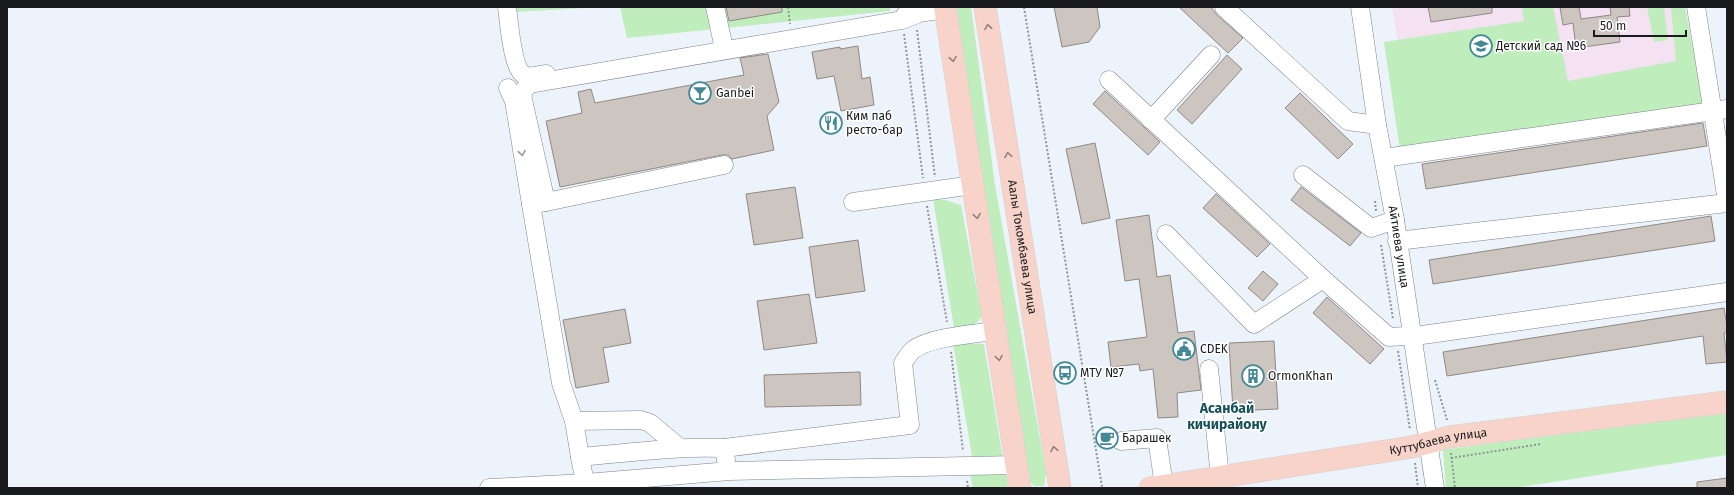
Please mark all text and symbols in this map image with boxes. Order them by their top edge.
scale bar [1594,12,1686,38]
text: 50 m [1600,19,1626,33]
one-way arrow [984,24,993,30]
school or university icon: Детский сад №6 [1468,33,1494,59]
place label: Детский сад №6 [1495,39,1586,53]
one-way arrow [948,56,957,62]
bar icon: Ganbei [687,80,713,106]
place label: Ganbei [716,86,754,100]
place label: Ким паб ресто-бар [846,109,903,137]
restaurant icon: Ким паб ресто-бар [818,110,844,136]
one-way arrow [518,150,526,156]
one-way arrow [1004,152,1013,158]
street label: Аалы Токомбаева улица [1005,179,1040,315]
street label: Айтиева улица [1385,204,1412,289]
one-way arrow [972,212,981,219]
public building icon: CDEK [1171,336,1197,362]
place label: CDEK [1200,342,1229,356]
one-way arrow [994,355,1003,361]
bus stop icon: МТУ №7 [1052,360,1078,386]
building icon: OrmonKhan [1240,363,1266,389]
place label: МТУ №7 [1080,366,1124,380]
place label: OrmonKhan [1268,369,1333,383]
district label: Асанбай кичирайону [1187,400,1268,433]
cafe icon: Барашек [1094,425,1120,451]
street label: Куттубаева улица [1388,425,1488,457]
place label: Барашек [1122,431,1172,445]
one-way arrow [1050,446,1059,453]

